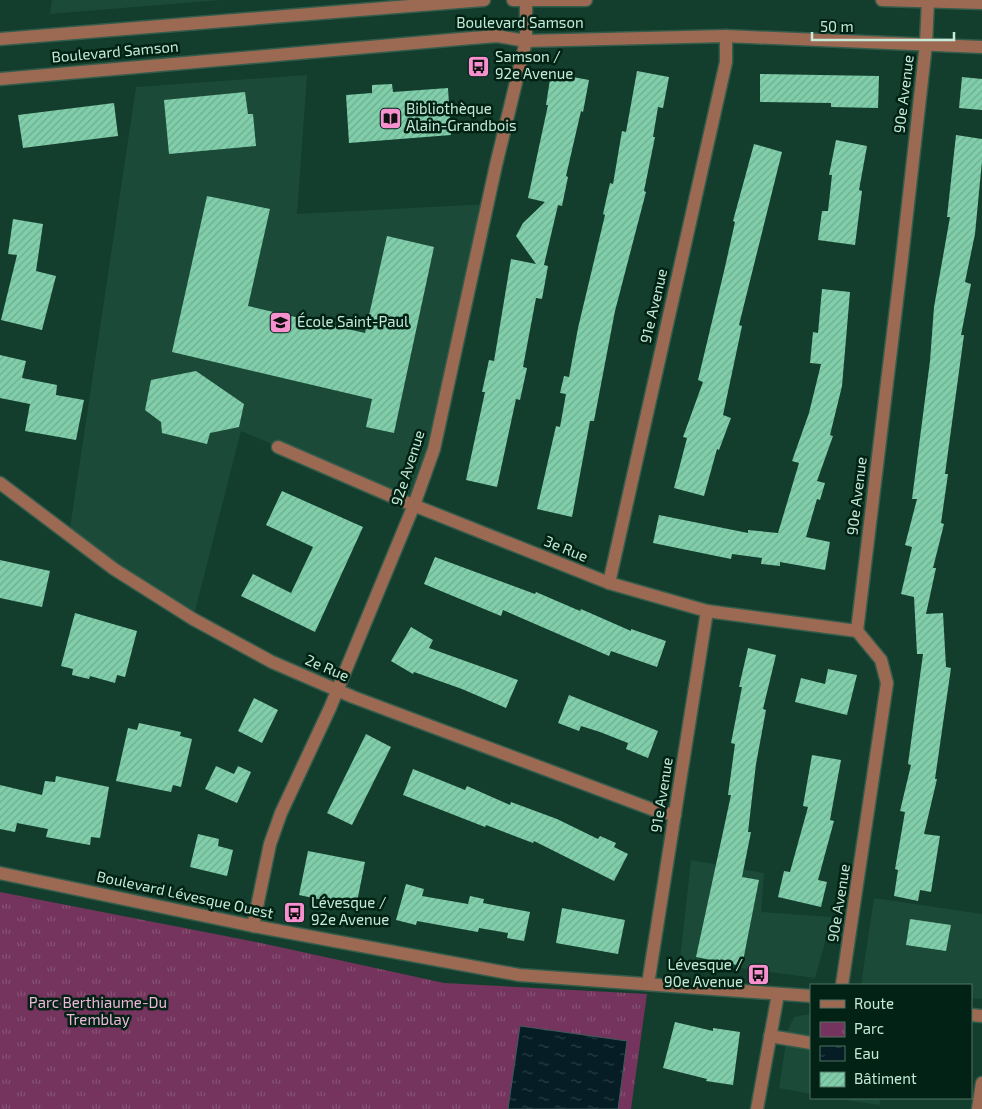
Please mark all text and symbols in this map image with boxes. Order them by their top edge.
scale bar [812,10,954,42]
street label: Boulevard Samson [456,13,584,31]
text: 50 m [820,17,854,35]
street label: Boulevard Samson [51,36,179,66]
place label: Samson / 92e Avenue [495,47,573,82]
bus stop icon: Samson / 92e Avenue [467,54,491,78]
street label: 90e Avenue [889,54,917,134]
place label: Bibliothèque Alain-Grandbois [406,99,517,134]
library icon: Bibliothèque Alain-Grandbois [378,106,402,130]
street label: 91e Avenue [636,267,670,345]
school or university icon: École Saint-Paul [269,310,293,334]
place label: École Saint-Paul [297,312,409,330]
street label: 92e Avenue [386,428,428,508]
street label: 90e Avenue [842,456,870,536]
street label: 3e Rue [542,531,591,565]
street label: 2e Rue [303,650,352,684]
street label: 91e Avenue [646,756,676,834]
street label: 90e Avenue [823,862,853,943]
street label: Boulevard Lévesque Ouest [95,866,276,922]
place label: Lévesque / 92e Avenue [311,893,389,928]
bus stop icon: Lévesque / 92e Avenue [283,900,307,924]
place label: Lévesque / 90e Avenue [664,955,743,990]
bus stop icon: Lévesque / 90e Avenue [747,962,771,986]
legend [810,984,972,1099]
park label: Parc Berthiaume-Du Tremblay [29,993,167,1028]
text: Route [854,994,894,1012]
text: Parc [854,1019,884,1037]
text: Eau [854,1044,879,1062]
text: Bâtiment [854,1069,917,1087]

